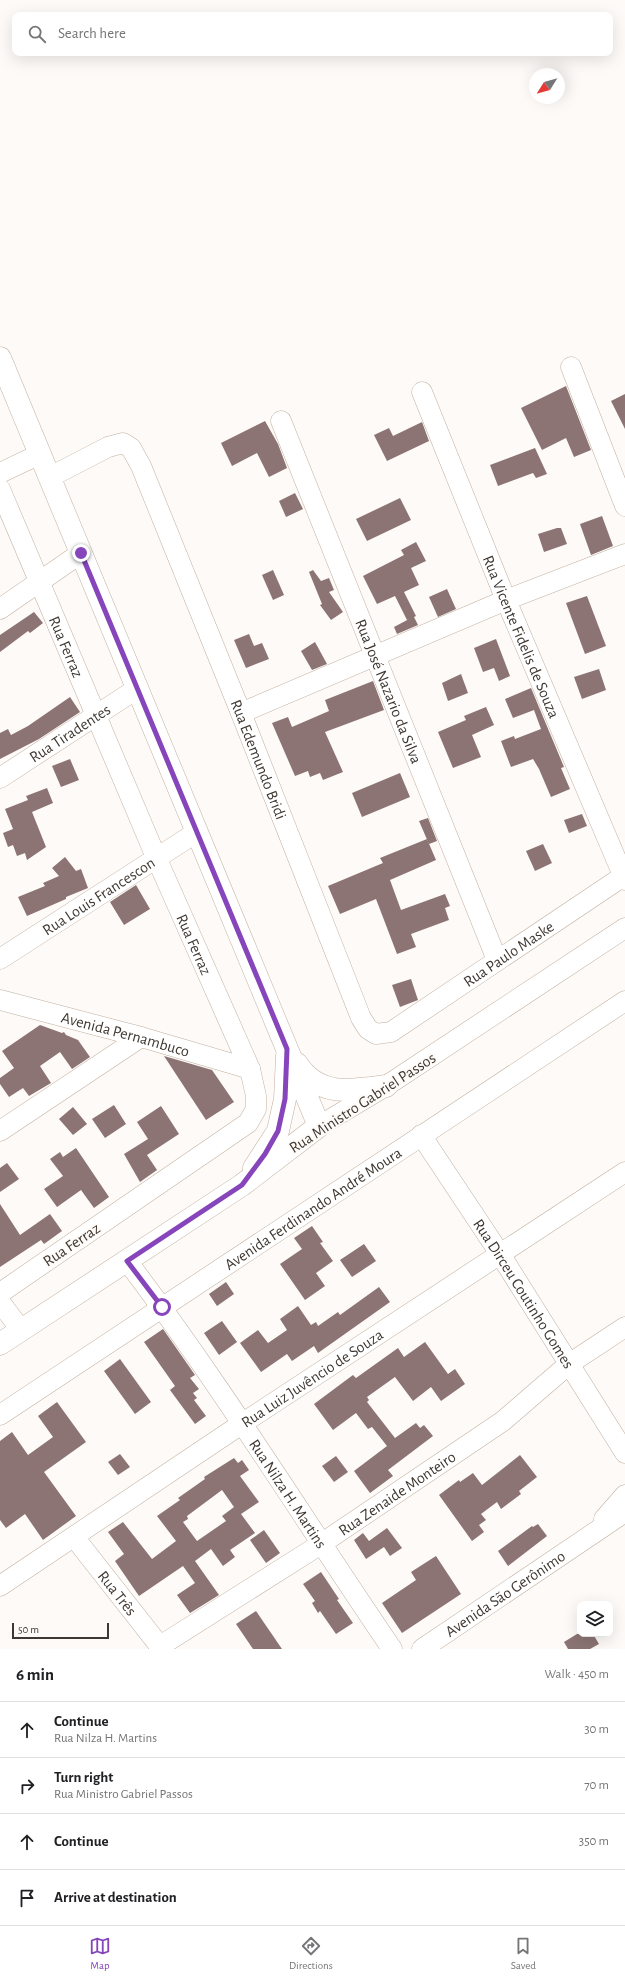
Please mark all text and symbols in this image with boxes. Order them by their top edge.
search box [12,12,613,56]
icon: search [26,23,48,45]
text: Search here [58,26,126,41]
north arrow [529,68,565,104]
route end [72,544,90,562]
street label: Rua Vicente Fidelis de Souza [480,553,562,721]
street label: Rua Ferraz [46,614,86,680]
street label: Rua José Nazario da Silva [352,617,424,766]
street label: Rua Edemundo Bridi [227,697,289,822]
street label: Rua Tiradentes [27,701,113,766]
street label: Rua Louis Francescon [40,854,158,938]
street label: Rua Ferraz [173,912,214,978]
street label: Rua Paulo Maske [461,918,557,990]
street label: Avenida Pernambuco [59,1009,191,1060]
street label: Rua Ministro Gabriel Passos [287,1050,439,1156]
street label: Avenida Ferdinando André Moura [222,1145,405,1273]
street label: Rua Dirceu Coutinho Gomes [470,1216,577,1372]
street label: Rua Ferraz [40,1220,103,1270]
route start [153,1298,171,1316]
street label: Rua Luiz Juvêncio de Souza [239,1326,386,1431]
street label: Rua Nilza H. Martins [246,1437,329,1551]
street label: Rua Zenaide Monteiro [336,1448,459,1539]
street label: Avenida São Gerônimo [443,1548,568,1640]
street label: Rua Três [95,1568,140,1619]
map controls [577,1601,613,1637]
button: layers [577,1601,613,1637]
scale bar [12,1621,109,1640]
text: 50 m [18,1624,39,1635]
text: 6 min [16,1666,54,1683]
text: Walk · 450 m [545,1668,609,1681]
text: Continue [54,1714,109,1729]
icon: ahead [16,1719,38,1741]
text: 30 m [584,1723,609,1736]
text: Rua Nilza H. Martins [54,1732,157,1745]
text: Turn right [54,1770,113,1785]
icon: right [16,1775,38,1797]
text: 70 m [584,1779,609,1792]
text: Rua Ministro Gabriel Passos [54,1788,193,1801]
icon: ahead [16,1831,38,1853]
text: Continue [54,1834,109,1849]
text: 350 m [579,1835,609,1848]
icon: arrive [16,1887,38,1909]
text: Arrive at destination [54,1890,177,1905]
tab: Map [89,1935,111,1972]
tab: Directions [289,1935,333,1972]
tab: Saved [511,1935,536,1972]

